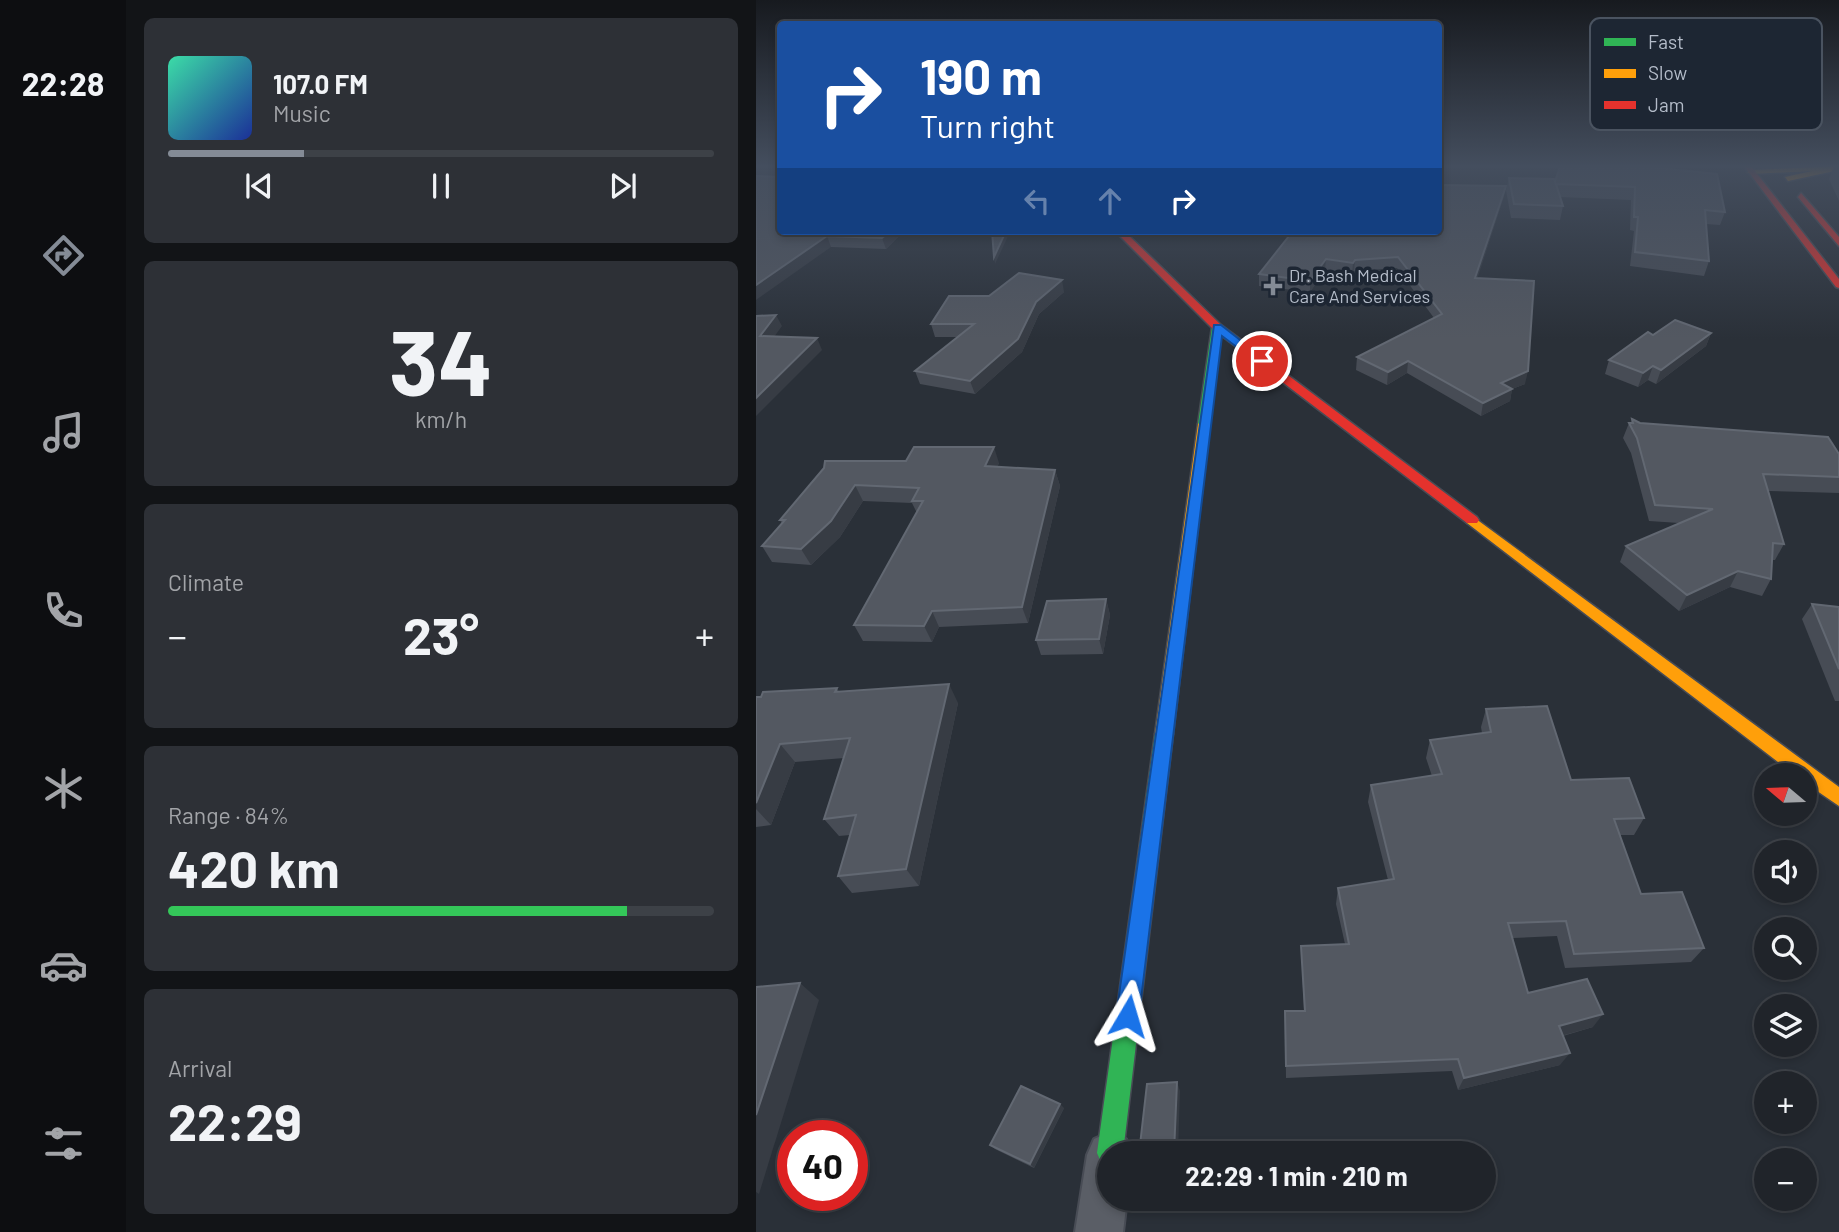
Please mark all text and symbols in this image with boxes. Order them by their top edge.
legend [1590,18,1822,130]
text: Fast [1648,30,1684,53]
text: 190 m [920,46,1042,105]
icon: right [805,49,896,140]
text: Slow [1648,61,1687,84]
text: 22:28 [22,64,104,102]
text: 107.0 FM [273,68,368,99]
text: Jam [1648,93,1684,116]
text: Music [273,99,331,127]
text: Turn right [920,106,1055,144]
icon: previous [240,167,278,205]
icon: pause [422,167,460,205]
icon: next [604,167,642,205]
icon: left [1018,182,1056,220]
icon: ahead [1091,182,1129,220]
icon: right [1164,182,1202,220]
icon: directions [39,231,88,280]
place label: Dr. Bash Medical Care And Services [1289,264,1430,307]
marker: Dr. Bash Medical Care And Services [1263,276,1283,296]
text: 34 [389,305,493,414]
pin [1232,331,1292,391]
icon: arrive [1243,342,1281,380]
text: km/h [415,405,467,433]
icon: music [39,408,88,457]
text: Climate [168,568,244,596]
icon: phone [39,586,88,635]
text: 23° [403,603,479,665]
text: − [168,612,187,658]
text: + [695,612,714,658]
north arrow [1754,763,1816,826]
map controls [1754,763,1817,1211]
icon: climate [39,764,88,813]
text: Range · 84% [168,801,289,829]
text: 420 km [168,836,340,898]
button: sound [1754,840,1817,903]
button: search [1754,917,1817,980]
icon: car [39,941,88,990]
position arrow [1091,979,1165,1053]
button: layers [1754,994,1817,1057]
text: Arrival [168,1054,232,1082]
button: + [1754,1071,1817,1134]
text: 22:29 [168,1089,302,1151]
icon: filters [39,1119,88,1168]
speed limit sign: 40 [777,1120,868,1211]
button: − [1754,1148,1817,1211]
text: 22:29 · 1 min · 210 m [1185,1160,1408,1191]

